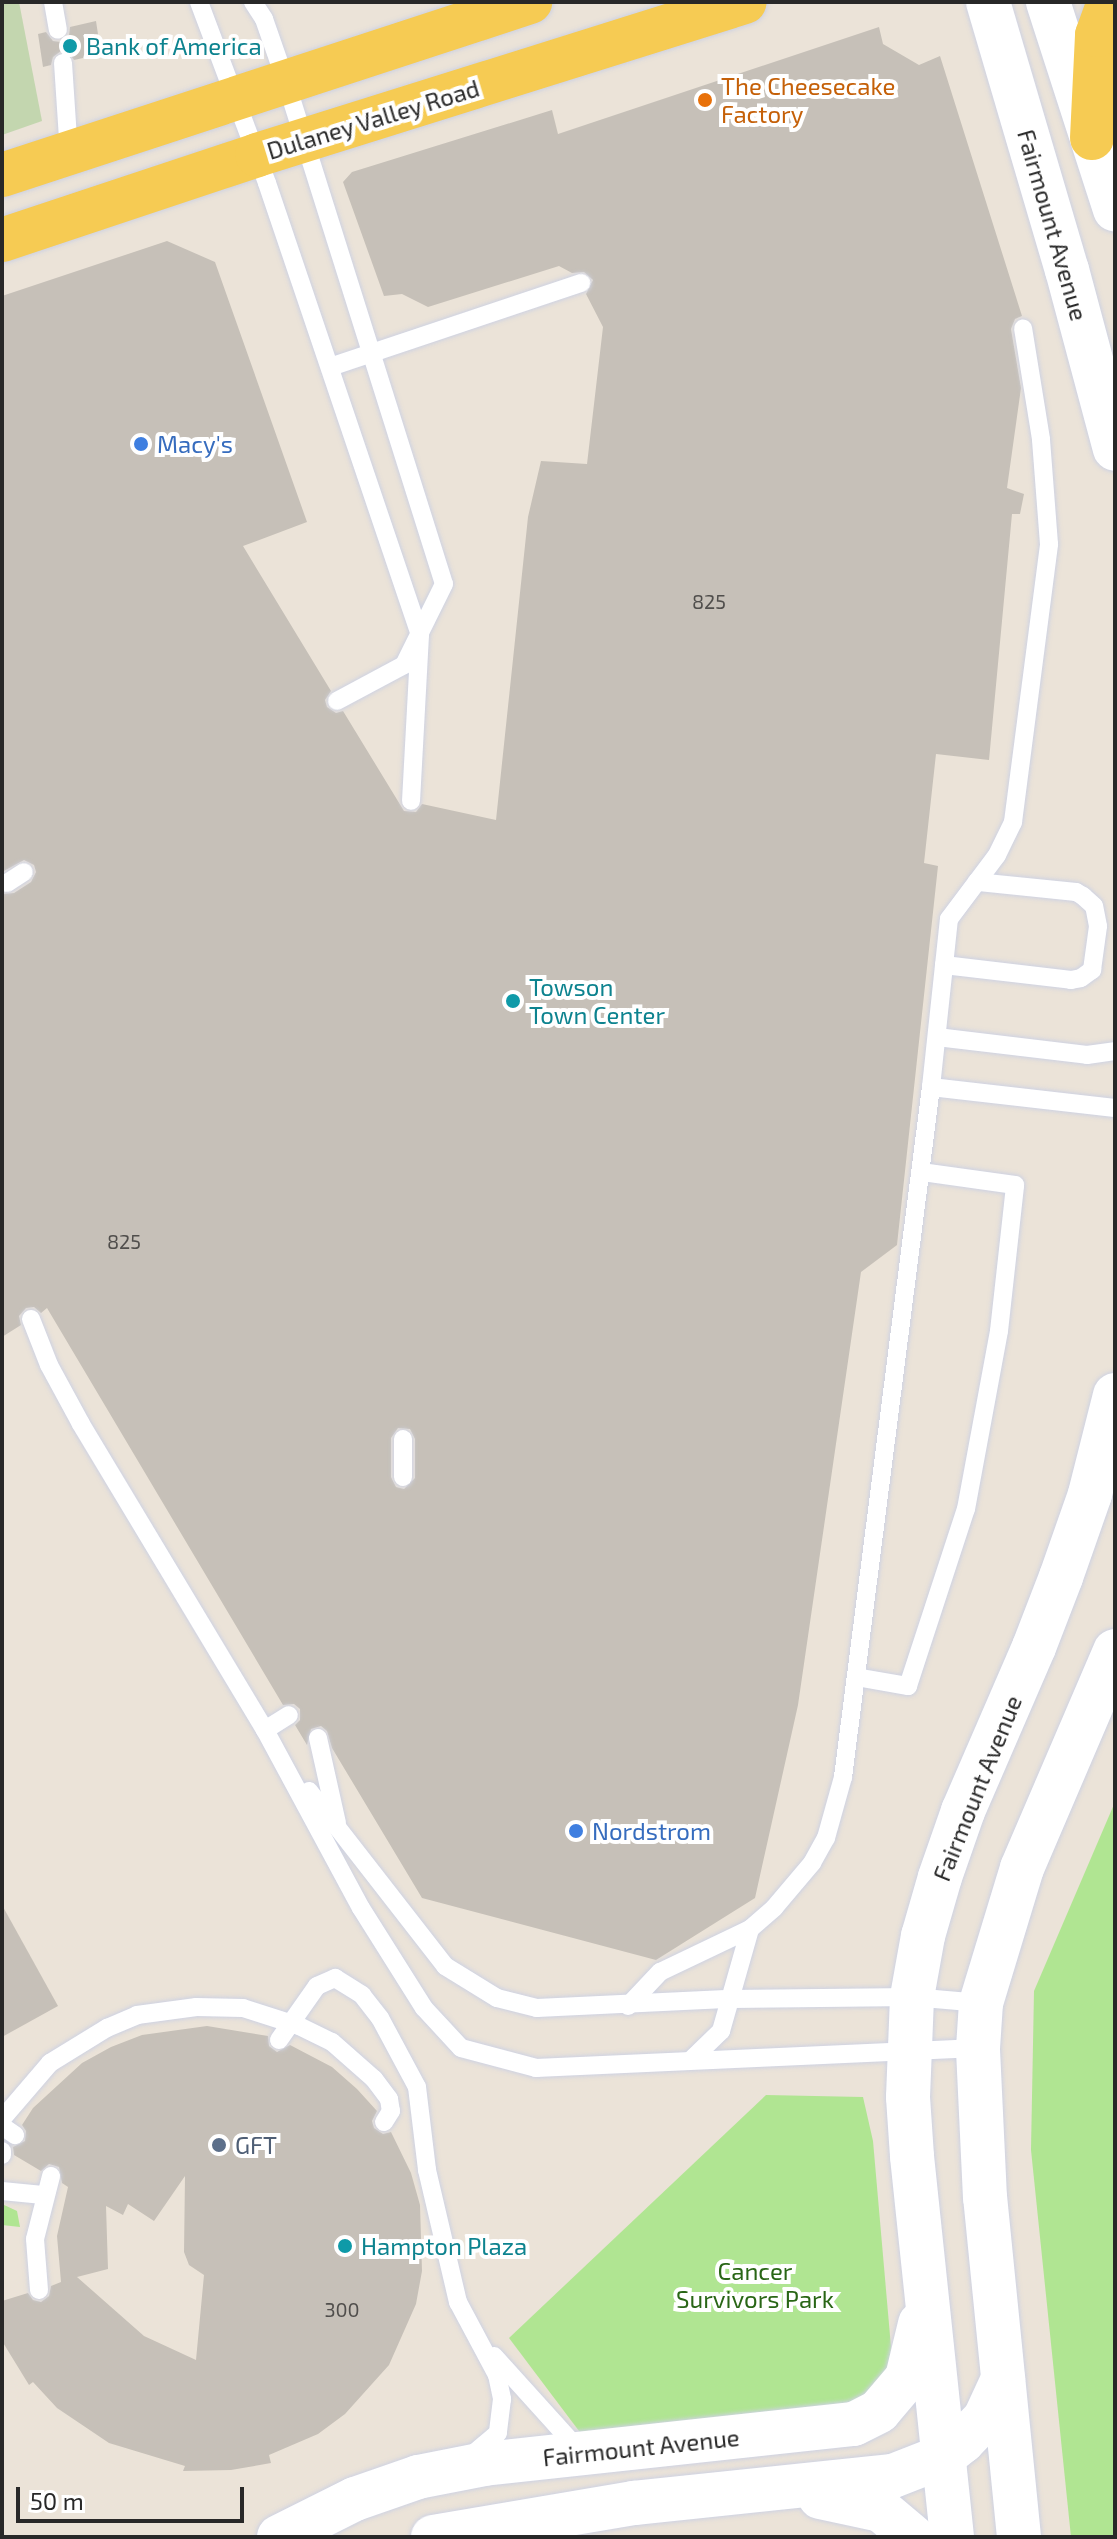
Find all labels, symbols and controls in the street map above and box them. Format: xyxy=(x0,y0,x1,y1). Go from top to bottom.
place label: Bank of America xyxy=(86,32,263,60)
marker: Bank of America xyxy=(61,37,79,55)
place label: The Cheesecake Factory xyxy=(721,72,895,128)
street label: Dulaney Valley Road xyxy=(263,73,483,165)
marker: The Cheesecake Factory xyxy=(696,91,714,109)
street label: Fairmount Avenue xyxy=(1012,126,1094,324)
place label: Macy's xyxy=(157,430,233,458)
marker: Macy's xyxy=(132,435,150,453)
house number: 825 xyxy=(692,589,726,613)
place label: Towson Town Center xyxy=(529,973,665,1029)
marker: Towson Town Center xyxy=(504,992,522,1010)
house number: 825 xyxy=(107,1229,141,1253)
street label: Fairmount Avenue xyxy=(926,1691,1028,1885)
place label: Nordstrom xyxy=(592,1817,711,1845)
marker: Nordstrom xyxy=(567,1822,585,1840)
place label: GFT xyxy=(235,2131,277,2159)
marker: GFT xyxy=(210,2136,228,2154)
place label: Hampton Plaza xyxy=(361,2232,527,2260)
marker: Hampton Plaza xyxy=(336,2237,354,2255)
park label: Cancer Survivors Park xyxy=(676,2257,834,2313)
house number: 300 xyxy=(324,2297,360,2321)
street label: Fairmount Avenue xyxy=(541,2422,741,2472)
scale bar xyxy=(20,2471,248,2521)
text: 50 m xyxy=(30,2486,84,2515)

